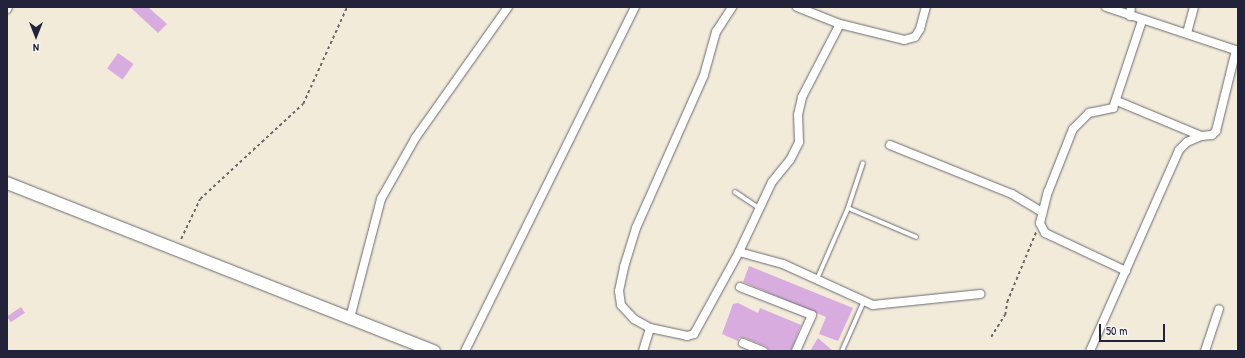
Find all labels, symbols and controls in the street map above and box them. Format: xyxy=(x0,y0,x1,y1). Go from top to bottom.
north arrow xyxy=(16,16,56,56)
text: N xyxy=(33,41,39,55)
scale bar xyxy=(1101,316,1167,342)
text: 50 m xyxy=(1106,322,1127,339)

